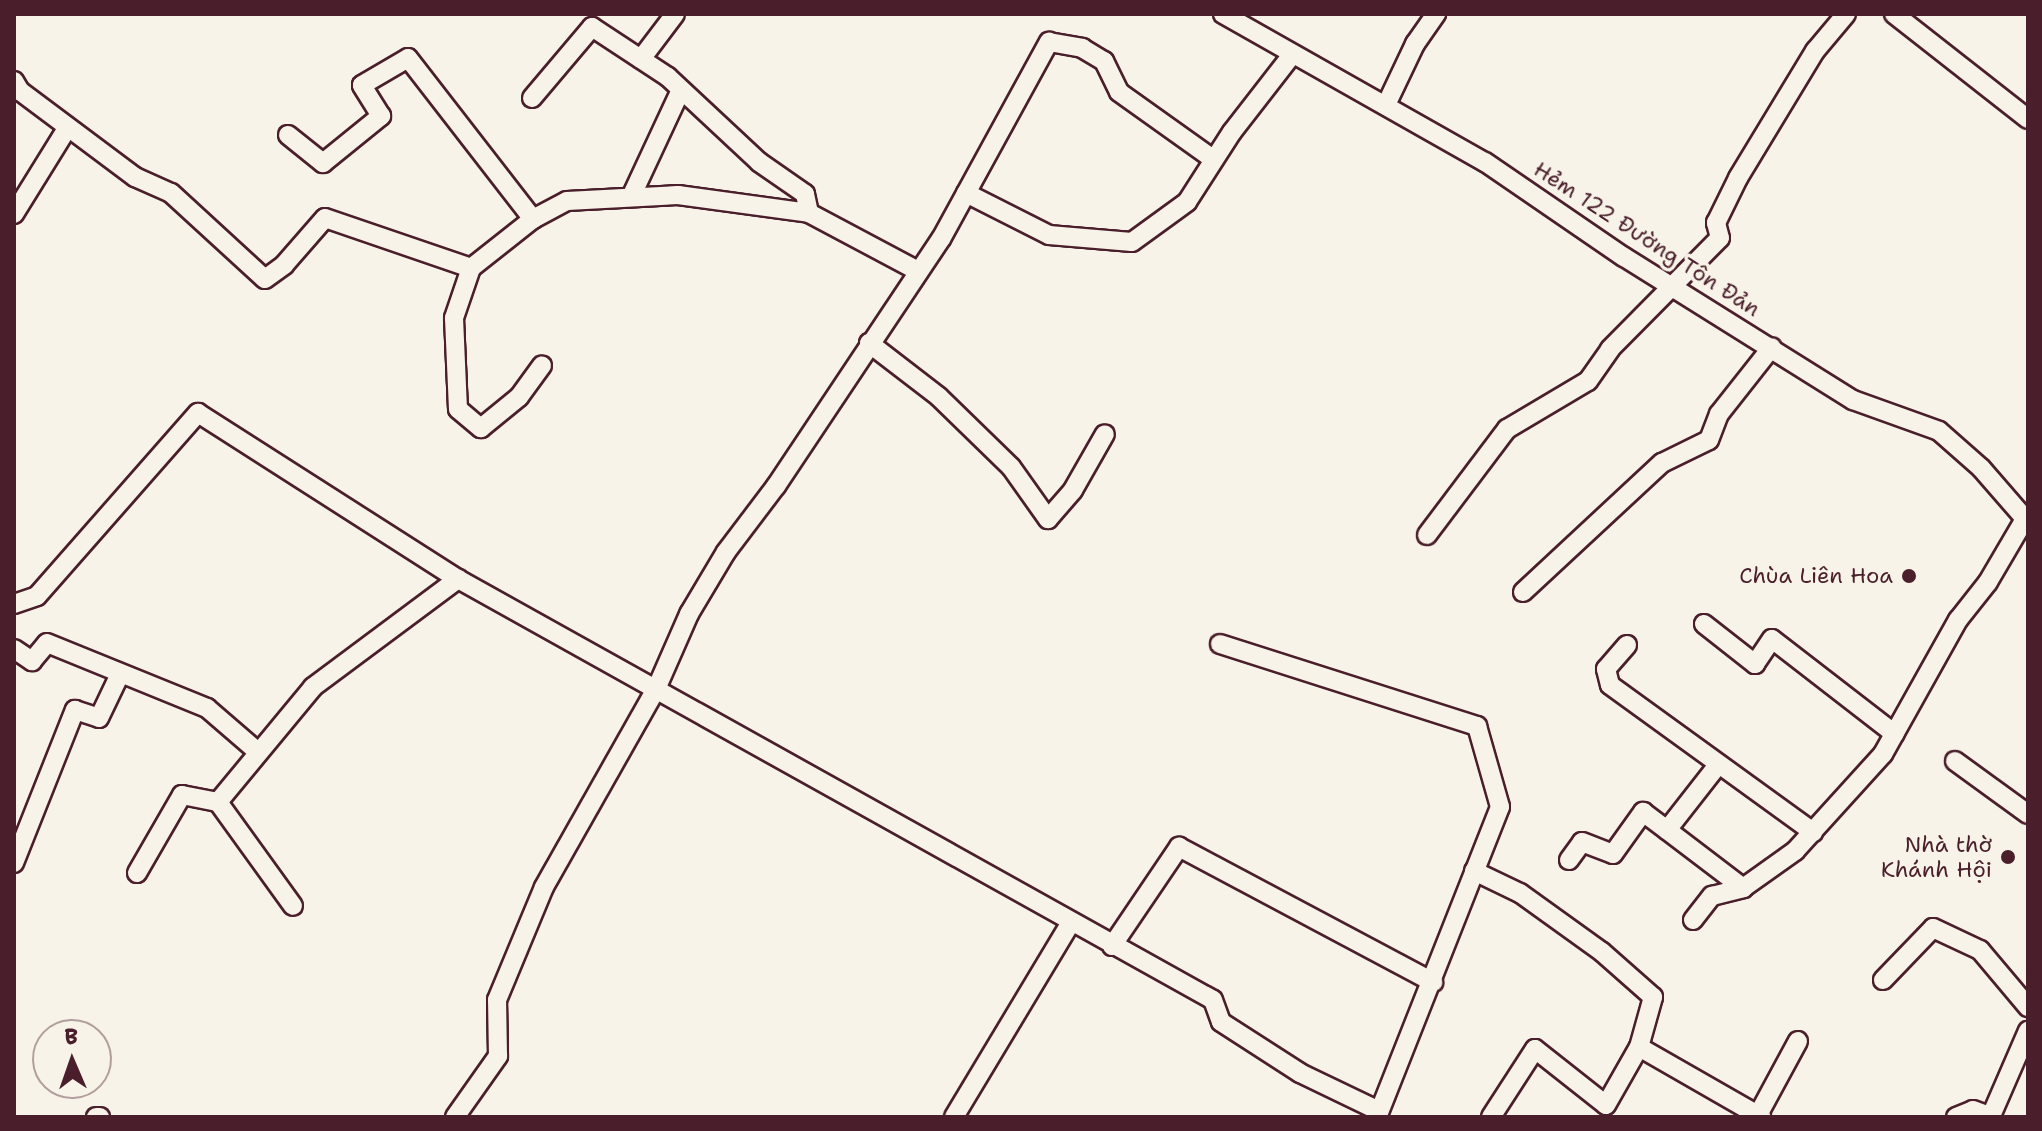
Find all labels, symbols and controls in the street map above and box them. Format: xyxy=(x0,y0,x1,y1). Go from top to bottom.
street label: Hẻm 122 Đường Tôn Đản xyxy=(1529,156,1765,322)
place label: Chùa Liên Hoa xyxy=(1739,563,1893,589)
marker: Chùa Liên Hoa xyxy=(1900,567,1918,585)
place label: Nhà thờ Khánh Hội xyxy=(1881,831,1992,882)
marker: Nhà thờ Khánh Hội xyxy=(1999,848,2017,866)
north arrow xyxy=(32,1019,112,1099)
text: B xyxy=(64,1022,79,1051)

